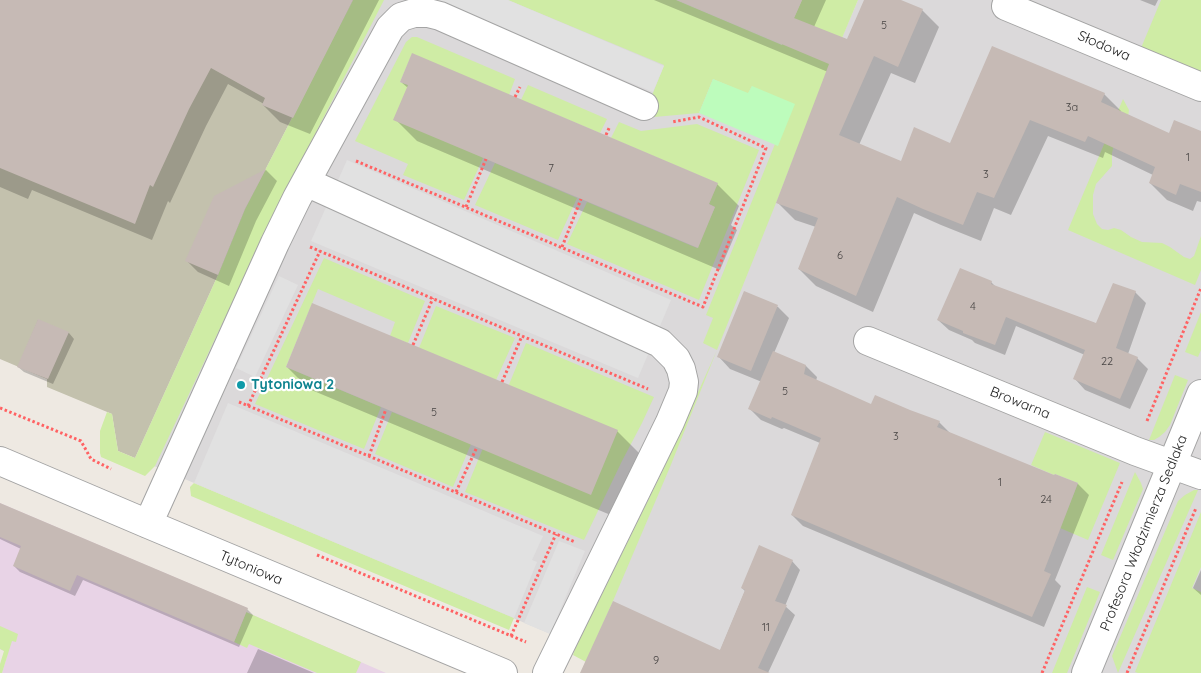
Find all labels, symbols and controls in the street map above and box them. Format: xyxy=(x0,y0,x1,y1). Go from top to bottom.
house number: 5 xyxy=(881,19,887,33)
street label: Słodowa xyxy=(1075,27,1133,65)
house number: 3a xyxy=(1066,101,1078,115)
house number: 1 xyxy=(1186,151,1190,165)
house number: 7 xyxy=(548,162,554,176)
house number: 3 xyxy=(983,168,989,182)
house number: 6 xyxy=(837,249,843,263)
house number: 4 xyxy=(970,300,976,314)
house number: 22 xyxy=(1101,355,1113,369)
place label: Tytoniowa 2 xyxy=(251,377,334,393)
marker: Tytoniowa 2 xyxy=(235,379,247,391)
street label: Browarna xyxy=(987,383,1053,423)
house number: 5 xyxy=(782,385,788,399)
house number: 5 xyxy=(431,406,437,420)
house number: 3 xyxy=(893,430,899,444)
street label: Profesora Włodzimierza Sedlaka xyxy=(1097,432,1191,634)
house number: 1 xyxy=(998,476,1002,490)
house number: 24 xyxy=(1040,493,1052,507)
street label: Tytoniowa xyxy=(217,547,285,589)
house number: 11 xyxy=(762,621,770,635)
house number: 9 xyxy=(653,654,659,668)

